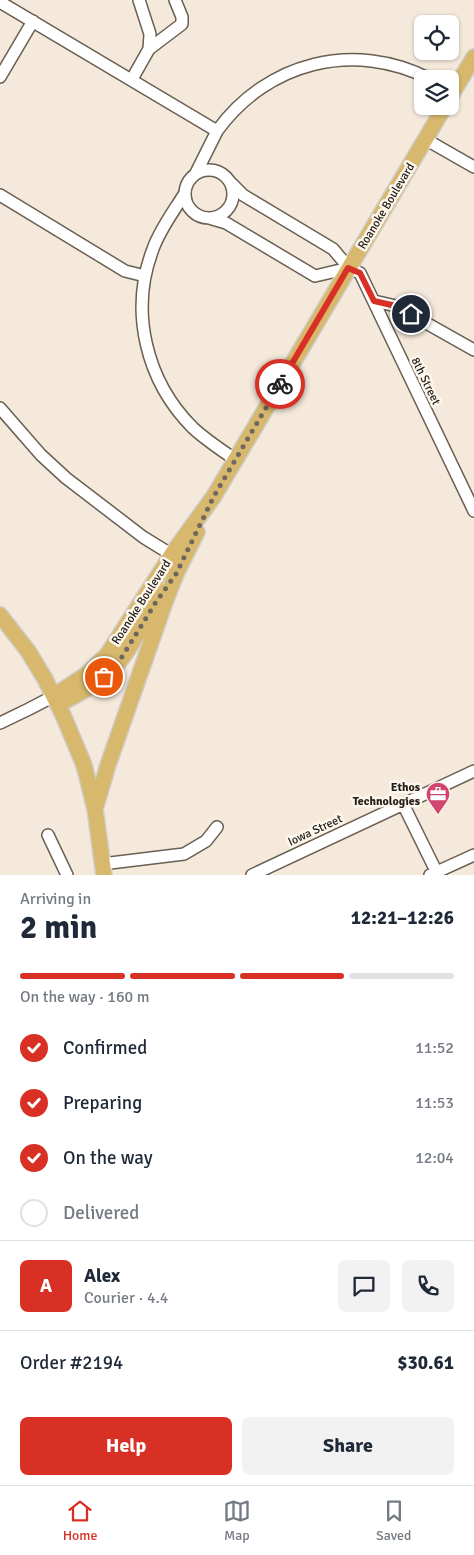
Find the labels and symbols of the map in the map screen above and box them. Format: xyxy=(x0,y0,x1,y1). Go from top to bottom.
street label: Roanoke Boulevard xyxy=(355,160,418,252)
pin xyxy=(390,293,432,335)
street label: 8th Street xyxy=(408,355,443,407)
courier xyxy=(255,359,305,409)
street label: Roanoke Boulevard xyxy=(108,557,174,647)
pin xyxy=(83,656,125,698)
place label: Ethos Technologies xyxy=(353,780,421,809)
office icon: Ethos Technologies xyxy=(425,781,451,815)
street label: Iowa Street xyxy=(286,811,345,850)

